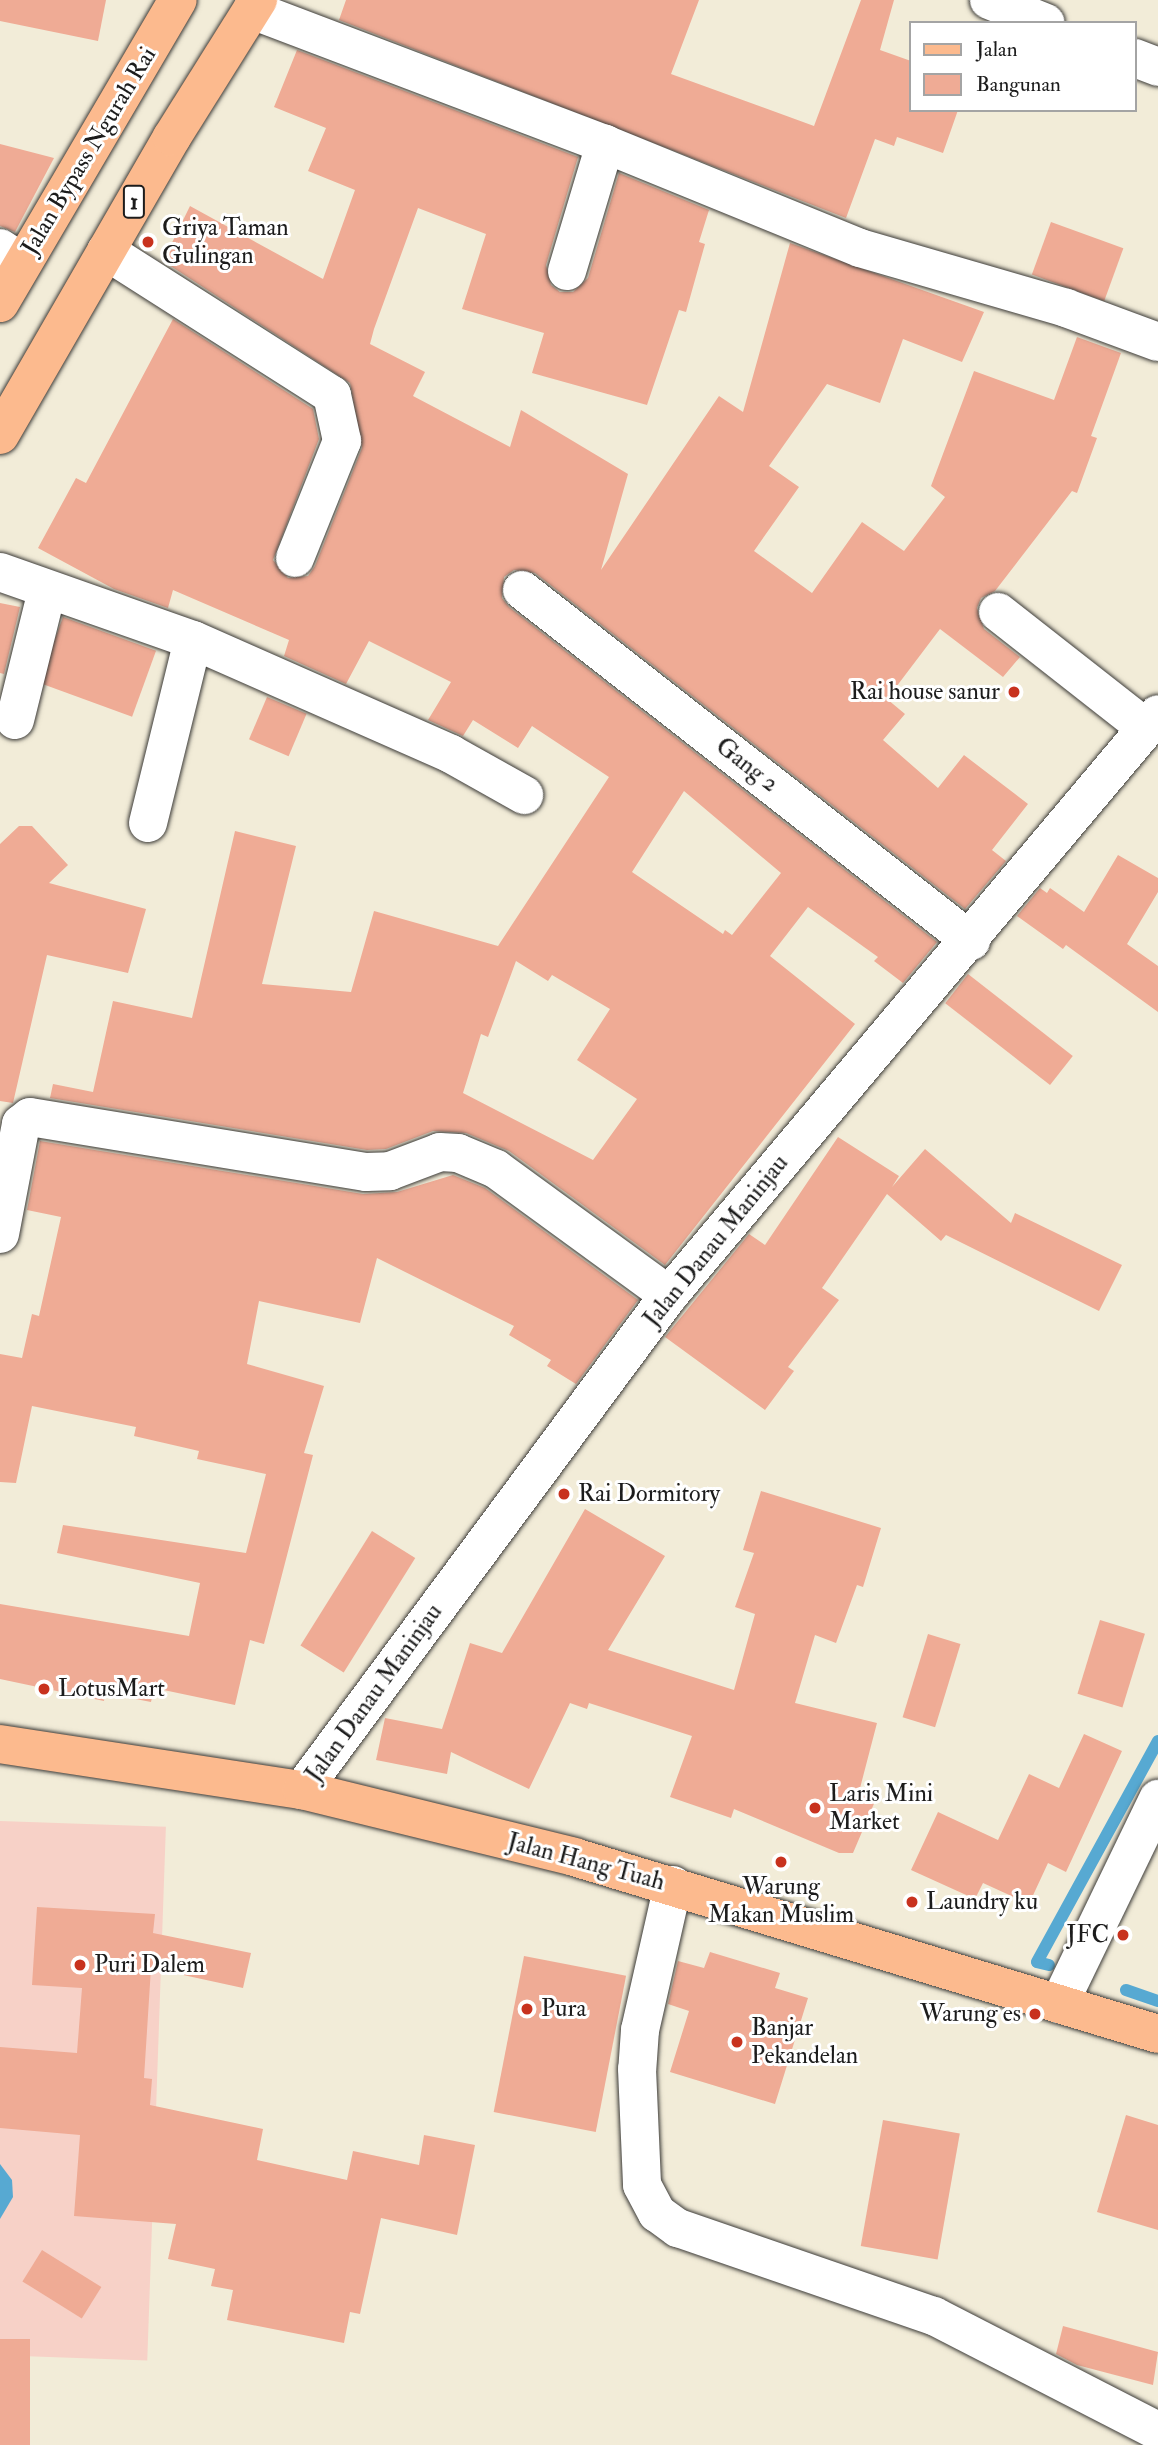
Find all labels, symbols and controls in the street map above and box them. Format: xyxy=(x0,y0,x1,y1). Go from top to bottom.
legend xyxy=(909,21,1137,112)
text: Jalan xyxy=(976,36,1018,63)
street label: Jalan Bypass Ngurah Rai xyxy=(16,42,162,260)
text: Bangunan xyxy=(976,71,1061,98)
road number: 1 xyxy=(122,182,146,222)
place label: Griya Taman Gulingan xyxy=(162,214,289,270)
marker: Griya Taman Gulingan xyxy=(140,234,156,250)
place label: Rai house sanur xyxy=(850,678,1000,706)
marker: Rai house sanur xyxy=(1006,684,1022,700)
street label: Gang 2 xyxy=(710,732,784,798)
street label: Jalan Danau Maninjau xyxy=(638,1149,794,1333)
place label: Rai Dormitory xyxy=(578,1480,720,1508)
marker: Rai Dormitory xyxy=(556,1486,572,1502)
street label: Jalan Danau Maninjau xyxy=(300,1598,448,1788)
place label: LotusMart xyxy=(58,1675,165,1703)
marker: LotusMart xyxy=(36,1681,52,1697)
place label: Laris Mini Market xyxy=(829,1780,933,1836)
marker: Laris Mini Market xyxy=(807,1800,823,1816)
street label: Jalan Hang Tuah xyxy=(504,1827,668,1897)
marker: Warung Makan Muslim xyxy=(773,1854,789,1870)
place label: Warung Makan Muslim xyxy=(708,1873,854,1929)
place label: Laundry ku xyxy=(926,1888,1038,1916)
marker: Laundry ku xyxy=(904,1894,920,1910)
place label: JFC xyxy=(1067,1921,1109,1949)
marker: JFC xyxy=(1115,1927,1131,1943)
place label: Puri Dalem xyxy=(94,1951,205,1979)
marker: Puri Dalem xyxy=(72,1957,88,1973)
place label: Pura xyxy=(541,1995,586,2023)
place label: Warung es xyxy=(920,2000,1021,2028)
marker: Pura xyxy=(519,2001,535,2017)
marker: Warung es xyxy=(1027,2006,1043,2022)
place label: Banjar Pekandelan xyxy=(751,2014,858,2070)
marker: Banjar Pekandelan xyxy=(729,2034,745,2050)

